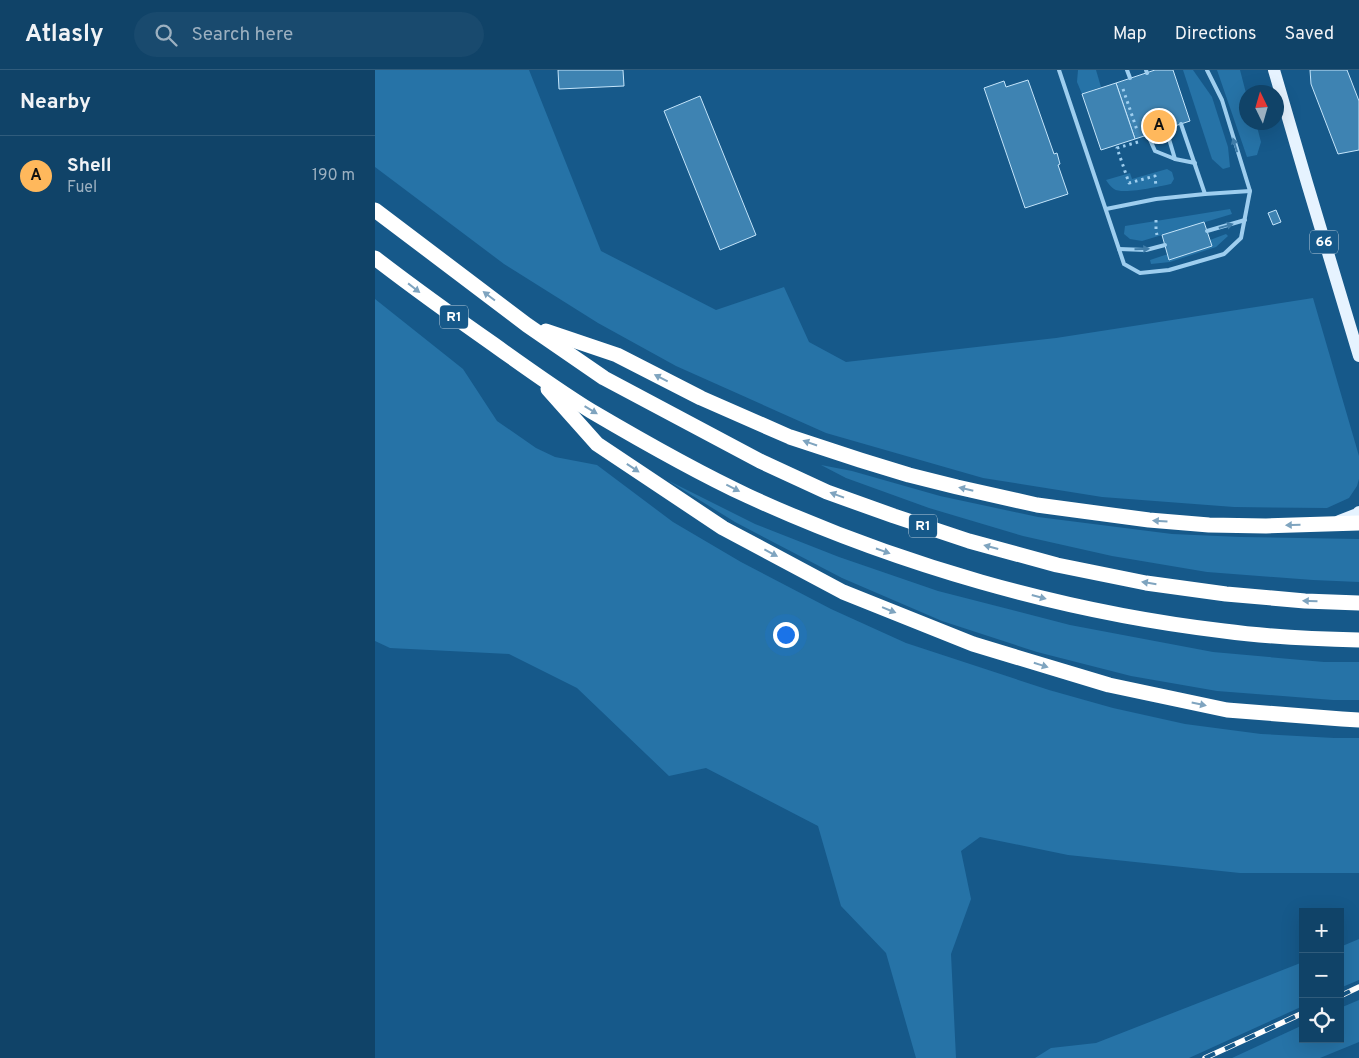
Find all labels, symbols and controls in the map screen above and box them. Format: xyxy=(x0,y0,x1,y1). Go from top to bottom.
search box xyxy=(134,12,484,57)
text: Atlasly xyxy=(25,20,104,50)
icon: search xyxy=(152,21,180,49)
text: Search here xyxy=(192,23,293,47)
text: Map xyxy=(1113,23,1147,46)
text: Directions xyxy=(1175,23,1257,46)
text: Saved xyxy=(1285,23,1334,46)
north arrow xyxy=(1239,85,1284,130)
text: Nearby xyxy=(20,89,91,116)
pin: A xyxy=(1143,107,1175,145)
one-way arrow xyxy=(1230,137,1238,152)
text: Shell xyxy=(67,154,112,178)
text: A xyxy=(30,166,42,186)
text: 190 m xyxy=(312,166,355,186)
text: Fuel xyxy=(67,178,97,198)
one-way arrow xyxy=(1219,221,1234,229)
road number: 66 xyxy=(1310,230,1338,253)
one-way arrow xyxy=(1135,245,1151,253)
one-way arrow xyxy=(407,283,421,293)
one-way arrow xyxy=(482,291,496,301)
road number: R1 xyxy=(440,306,468,328)
one-way arrow xyxy=(654,374,668,382)
one-way arrow xyxy=(584,406,597,415)
one-way arrow xyxy=(802,439,817,447)
one-way arrow xyxy=(626,463,639,473)
one-way arrow xyxy=(726,484,741,492)
one-way arrow xyxy=(958,485,973,493)
one-way arrow xyxy=(829,491,844,498)
road number: R1 xyxy=(909,514,937,538)
one-way arrow xyxy=(1152,517,1168,525)
one-way arrow xyxy=(1285,522,1301,530)
one-way arrow xyxy=(983,543,998,551)
one-way arrow xyxy=(876,547,891,555)
one-way arrow xyxy=(763,549,778,557)
one-way arrow xyxy=(1140,579,1156,587)
one-way arrow xyxy=(1031,593,1046,601)
one-way arrow xyxy=(1302,597,1318,605)
one-way arrow xyxy=(881,607,896,614)
your location xyxy=(773,622,799,648)
one-way arrow xyxy=(1034,661,1049,669)
one-way arrow xyxy=(1191,700,1207,708)
map controls xyxy=(1299,908,1344,1043)
button: + xyxy=(1299,908,1344,953)
button: − xyxy=(1299,953,1344,998)
button: locate xyxy=(1299,998,1344,1043)

